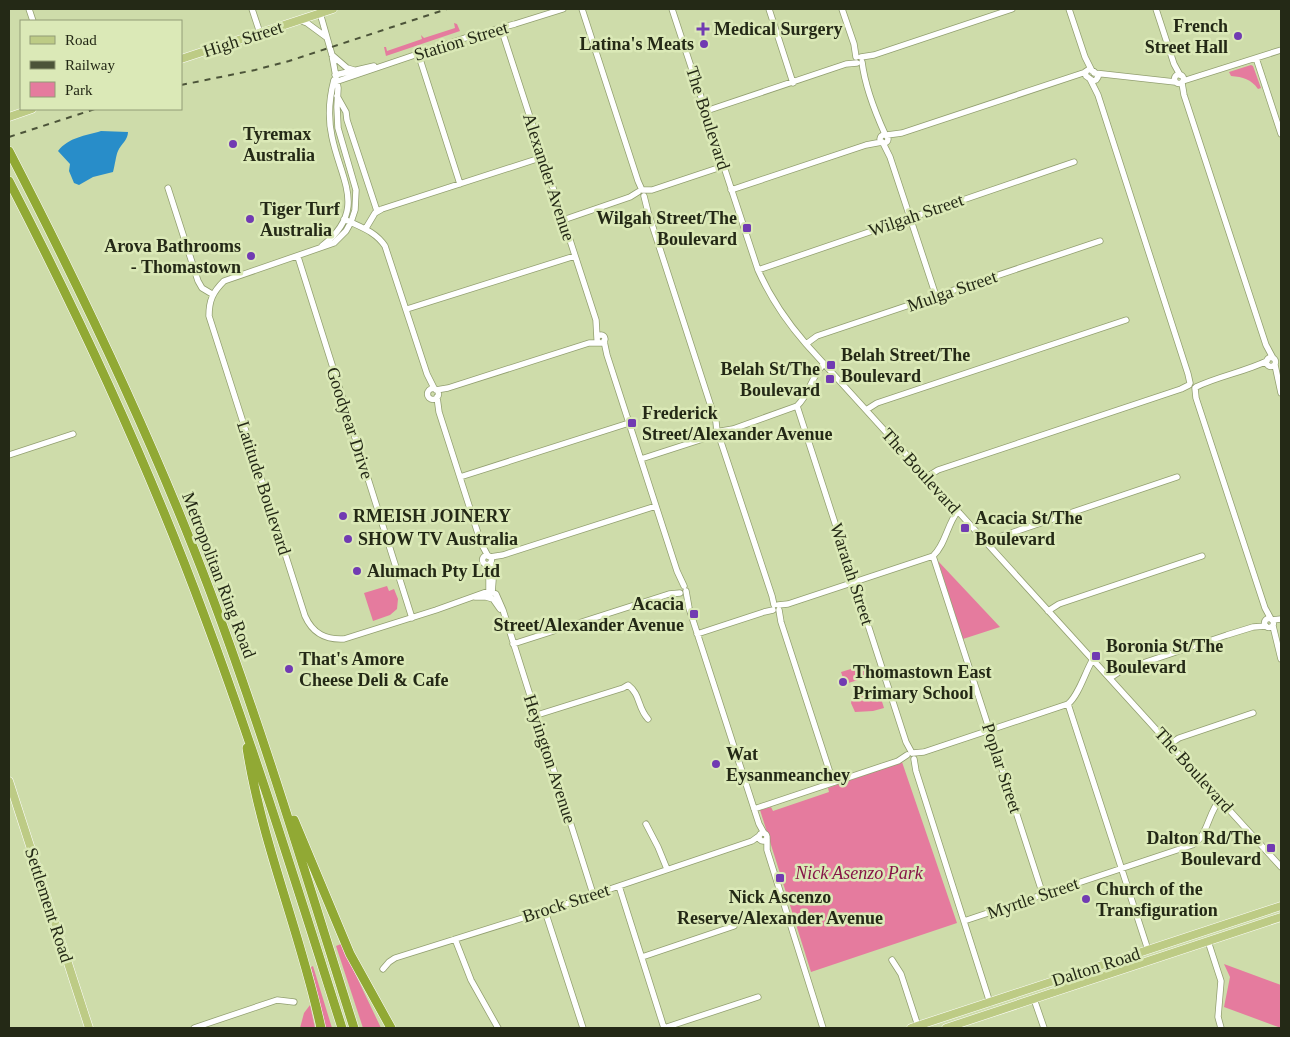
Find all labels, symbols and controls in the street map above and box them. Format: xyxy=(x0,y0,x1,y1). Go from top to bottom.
place label: French Street Hall xyxy=(1145,16,1228,57)
street label: High Street xyxy=(201,17,285,61)
street label: Station Street xyxy=(411,17,511,65)
place label: Medical Surgery xyxy=(714,19,842,39)
legend xyxy=(20,20,182,110)
marker: Medical Surgery xyxy=(696,22,710,36)
marker: French Street Hall xyxy=(1232,30,1244,42)
text: Road xyxy=(65,32,97,48)
place label: Latina's Meats xyxy=(580,34,694,54)
marker: Latina's Meats xyxy=(698,38,710,50)
text: Railway xyxy=(65,57,115,73)
street label: The Boulevard xyxy=(682,64,734,172)
text: Park xyxy=(65,82,93,98)
street label: Alexander Avenue xyxy=(519,111,579,243)
place label: Tyremax Australia xyxy=(243,124,315,165)
marker: Tyremax Australia xyxy=(227,138,239,150)
street label: Wilgah Street xyxy=(866,189,966,241)
place label: Tiger Turf Australia xyxy=(260,199,341,240)
place label: Wilgah Street/The Boulevard xyxy=(596,208,737,249)
marker: Tiger Turf Australia xyxy=(244,213,256,225)
marker: Wilgah Street/The Boulevard xyxy=(741,222,753,234)
place label: Arova Bathrooms - Thomastown xyxy=(104,236,241,277)
marker: Arova Bathrooms - Thomastown xyxy=(245,250,257,262)
street label: Mulga Street xyxy=(905,266,999,316)
place label: Belah Street/The Boulevard xyxy=(841,345,970,386)
place label: Belah St/The Boulevard xyxy=(720,359,820,400)
marker: Belah Street/The Boulevard xyxy=(825,359,837,371)
street label: Goodyear Drive xyxy=(322,365,378,481)
marker: Belah St/The Boulevard xyxy=(824,373,836,385)
place label: Frederick Street/Alexander Avenue xyxy=(642,403,832,444)
marker: Frederick Street/Alexander Avenue xyxy=(626,417,638,429)
street label: Latitude Boulevard xyxy=(233,419,295,557)
street label: The Boulevard xyxy=(878,424,964,518)
street label: Metropolitan Ring Road xyxy=(178,489,260,661)
place label: RMEISH JOINERY xyxy=(353,506,511,526)
place label: Acacia St/The Boulevard xyxy=(975,508,1083,549)
marker: RMEISH JOINERY xyxy=(337,510,349,522)
street label: Waratah Street xyxy=(826,521,878,627)
marker: Acacia St/The Boulevard xyxy=(959,522,971,534)
place label: SHOW TV Australia xyxy=(358,529,518,549)
marker: SHOW TV Australia xyxy=(342,533,354,545)
place label: Alumach Pty Ltd xyxy=(367,561,500,581)
marker: Alumach Pty Ltd xyxy=(351,565,363,577)
place label: Acacia Street/Alexander Avenue xyxy=(494,594,684,635)
marker: Acacia Street/Alexander Avenue xyxy=(688,608,700,620)
place label: Boronia St/The Boulevard xyxy=(1106,636,1223,677)
place label: That's Amore Cheese Deli & Cafe xyxy=(299,649,448,690)
marker: Boronia St/The Boulevard xyxy=(1090,650,1102,662)
place label: Thomastown East Primary School xyxy=(853,662,992,703)
marker: That's Amore Cheese Deli & Cafe xyxy=(283,663,295,675)
marker: Thomastown East Primary School xyxy=(837,676,849,688)
street label: Heyington Avenue xyxy=(520,692,580,826)
street label: Poplar Street xyxy=(978,720,1026,816)
street label: The Boulevard xyxy=(1151,723,1237,817)
place label: Wat Eysanmeanchey xyxy=(726,744,850,785)
marker: Wat Eysanmeanchey xyxy=(710,758,722,770)
place label: Dalton Rd/The Boulevard xyxy=(1146,828,1261,869)
marker: Dalton Rd/The Boulevard xyxy=(1265,842,1277,854)
street label: Settlement Road xyxy=(21,845,77,965)
park label: Nick Asenzo Park xyxy=(794,863,924,883)
marker: Nick Ascenzo Reserve/Alexander Avenue xyxy=(774,872,786,884)
street label: Myrtle Street xyxy=(985,873,1081,923)
place label: Church of the Transfiguration xyxy=(1096,879,1218,920)
street label: Brock Street xyxy=(520,880,612,926)
place label: Nick Ascenzo Reserve/Alexander Avenue xyxy=(677,887,883,928)
marker: Church of the Transfiguration xyxy=(1080,893,1092,905)
street label: Dalton Road xyxy=(1049,943,1143,991)

